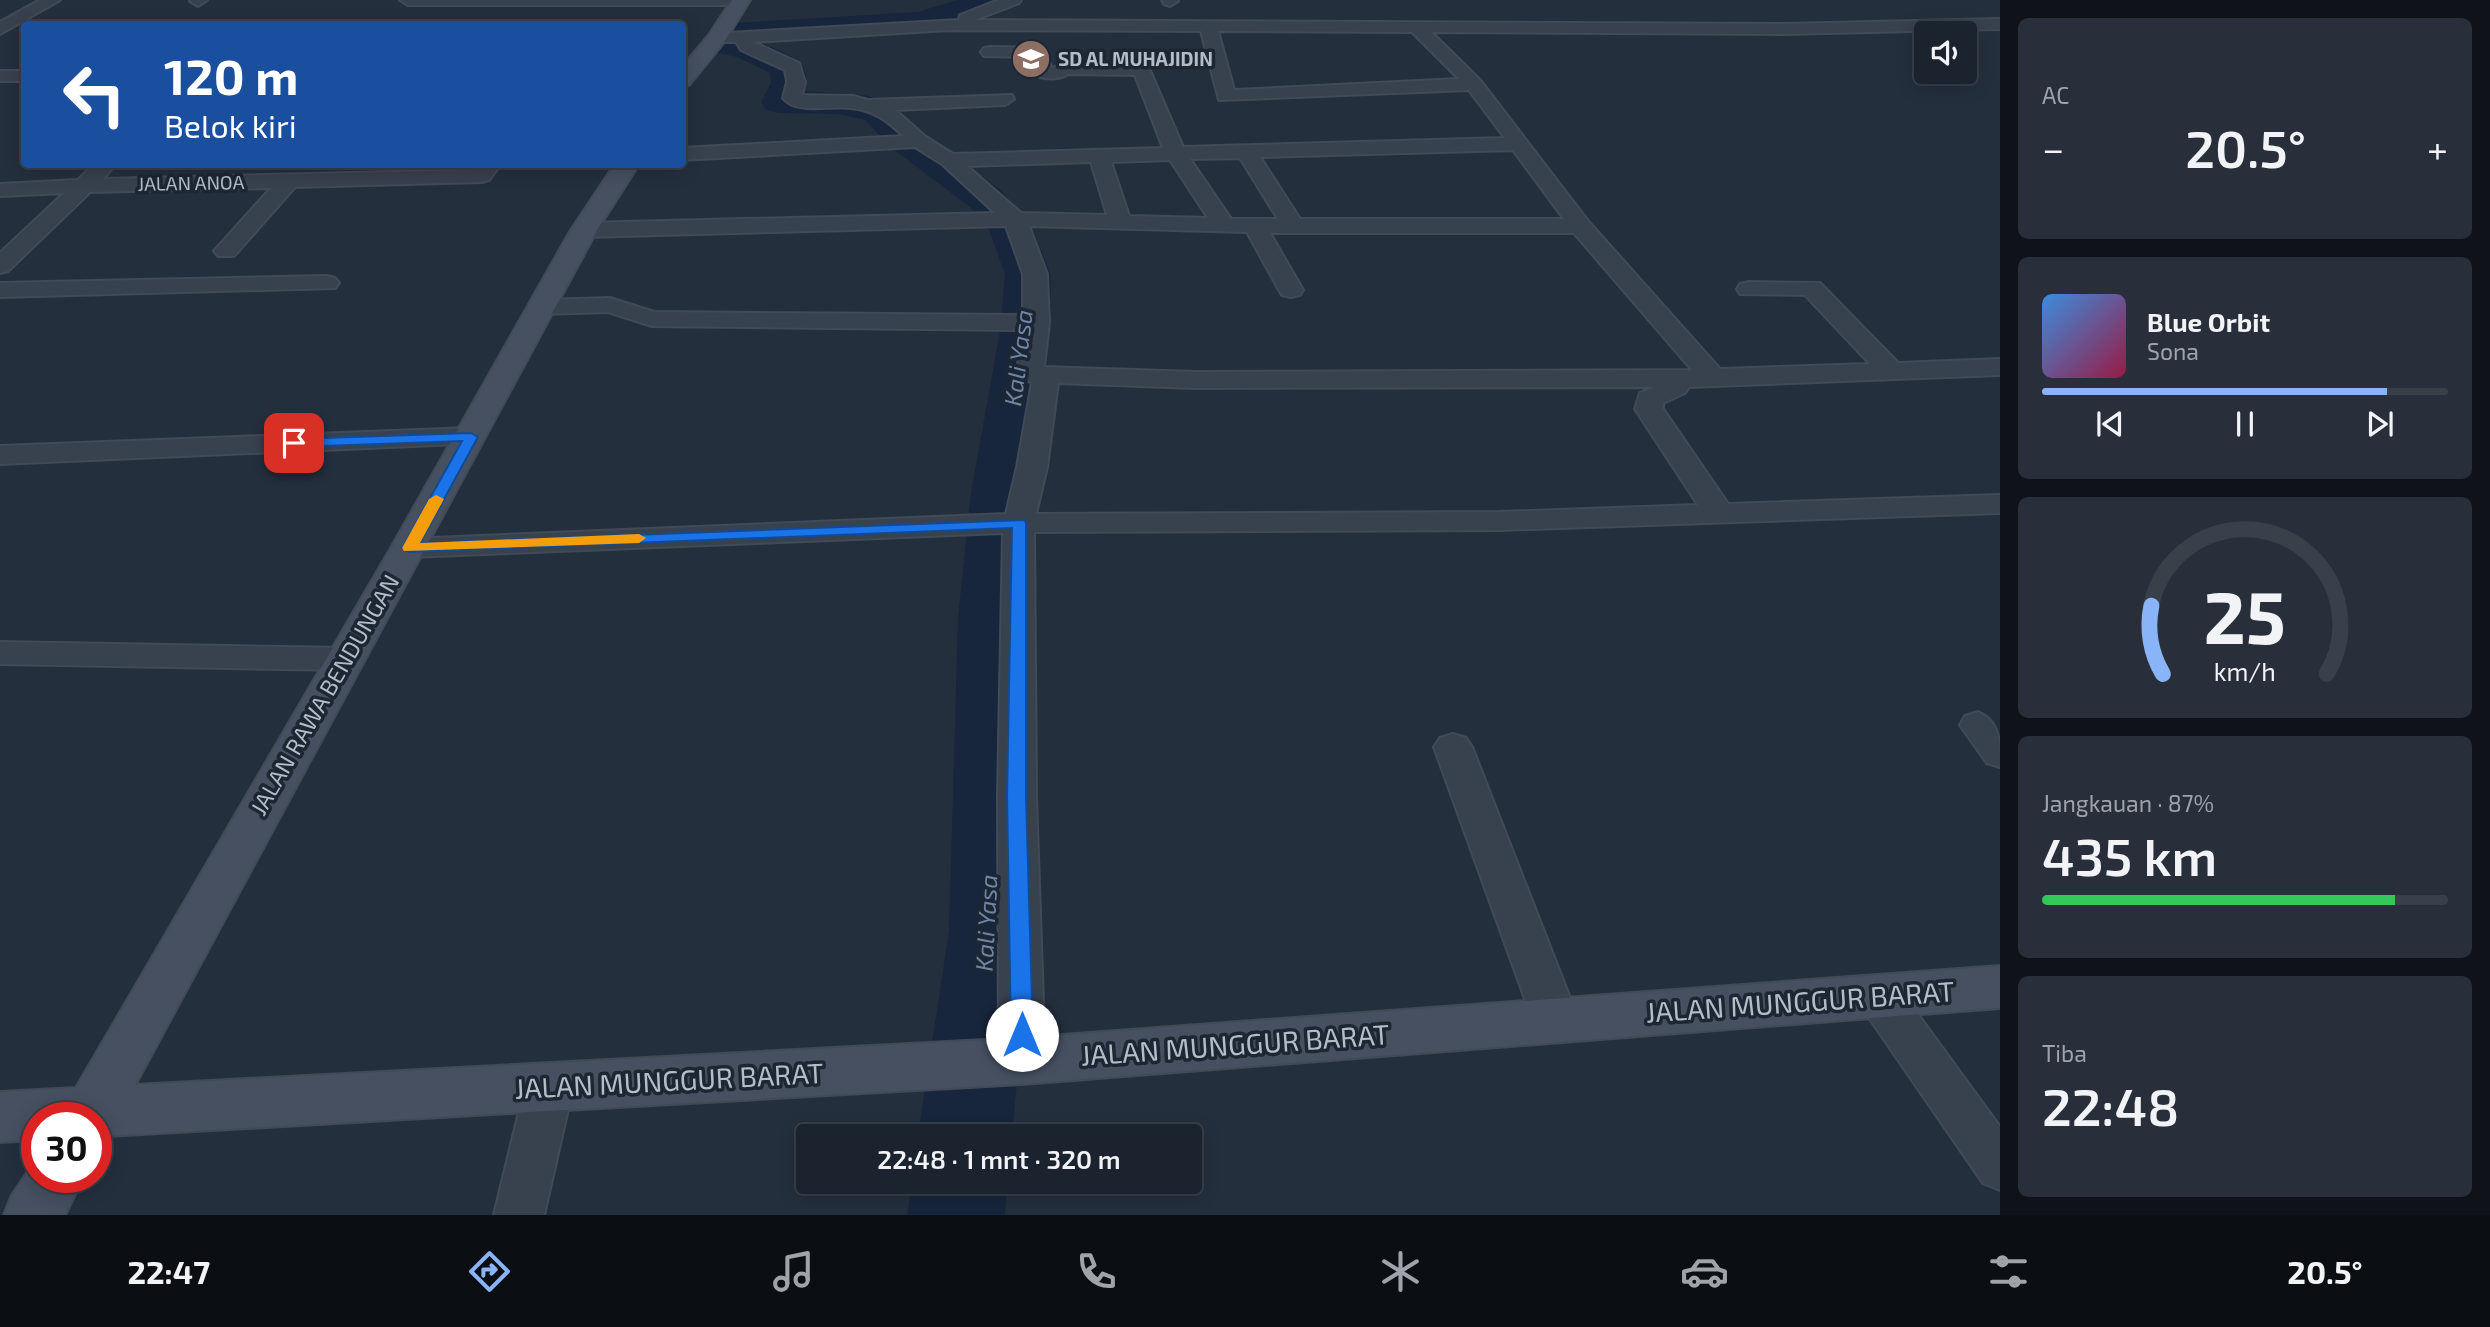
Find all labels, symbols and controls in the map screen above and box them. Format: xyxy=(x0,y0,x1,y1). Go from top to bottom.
map controls xyxy=(1914,21,1977,84)
button: sound xyxy=(1914,21,1977,84)
school or university icon: SD AL MUHAJIDIN xyxy=(1010,38,1052,80)
text: 120 m xyxy=(164,46,298,105)
place label: SD AL MUHAJIDIN xyxy=(1058,47,1213,70)
icon: left xyxy=(49,49,140,140)
text: AC xyxy=(2042,81,2069,109)
text: Belok kiri xyxy=(164,106,297,144)
text: 20.5° xyxy=(2185,116,2306,178)
text: − xyxy=(2042,125,2064,171)
text: + xyxy=(2427,125,2448,171)
street label: JALAN ANOA xyxy=(137,170,245,195)
text: Blue Orbit xyxy=(2147,306,2270,337)
water label: Kali Yasa xyxy=(997,308,1038,408)
text: Sona xyxy=(2147,337,2199,365)
icon: previous xyxy=(2091,405,2129,443)
icon: pause xyxy=(2226,405,2264,443)
icon: next xyxy=(2361,405,2399,443)
pin xyxy=(264,413,324,473)
icon: arrive xyxy=(275,424,313,462)
street label: JALAN RAWA BENDUNGAN xyxy=(244,569,404,820)
text: 25 xyxy=(2204,571,2286,659)
text: km/h xyxy=(2214,655,2276,685)
text: Jangkauan · 87% xyxy=(2042,789,2214,817)
text: 435 km xyxy=(2042,824,2217,886)
water label: Kali Yasa xyxy=(968,874,1003,972)
street label: JALAN MUNGGUR BARAT xyxy=(1645,973,1955,1029)
position arrow xyxy=(985,998,1059,1072)
street label: JALAN MUNGGUR BARAT xyxy=(1080,1016,1390,1072)
text: Tiba xyxy=(2042,1039,2087,1067)
street label: JALAN MUNGGUR BARAT xyxy=(514,1055,824,1105)
text: 22:48 xyxy=(2042,1074,2179,1136)
speed limit sign: 30 xyxy=(21,1102,112,1193)
text: 22:48 · 1 mnt · 320 m xyxy=(877,1143,1121,1174)
icon: directions xyxy=(465,1247,514,1296)
icon: music xyxy=(769,1247,818,1296)
icon: phone xyxy=(1072,1247,1121,1296)
icon: climate xyxy=(1376,1247,1425,1296)
icon: car xyxy=(1680,1247,1729,1296)
icon: filters xyxy=(1984,1247,2033,1296)
text: 22:47 xyxy=(127,1252,210,1290)
text: 20.5° xyxy=(2287,1252,2363,1290)

